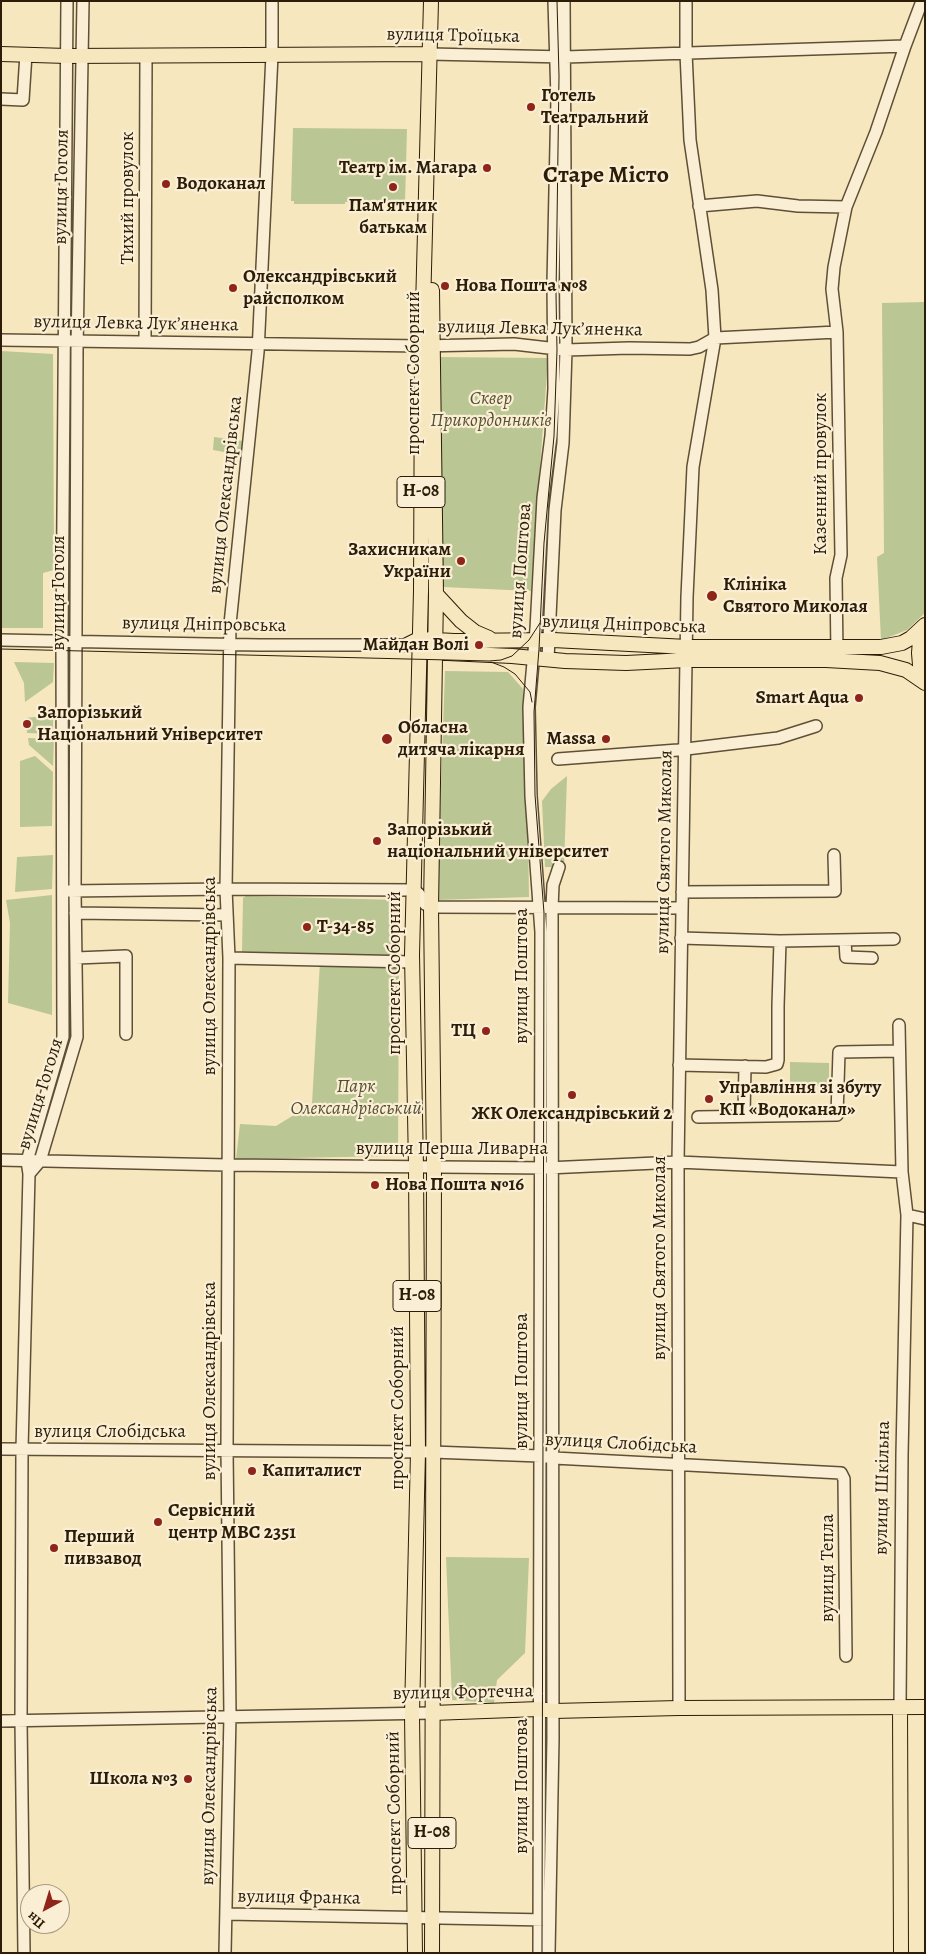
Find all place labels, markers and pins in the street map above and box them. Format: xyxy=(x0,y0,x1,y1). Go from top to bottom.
place label: Готель Театральний xyxy=(541,85,649,129)
marker: Готель Театральний xyxy=(525,101,537,113)
place label: Театр ім. Магара xyxy=(339,157,477,179)
marker: Театр ім. Магара xyxy=(481,162,493,174)
place label: Водоканал xyxy=(176,173,266,195)
marker: Водоканал xyxy=(160,178,172,190)
marker: Пам'ятник батькам xyxy=(387,181,399,193)
place label: Пам'ятник батькам xyxy=(349,195,437,239)
place label: Олександрівський райсполком xyxy=(243,266,397,310)
place label: Нова Пошта №8 xyxy=(455,275,588,297)
marker: Нова Пошта №8 xyxy=(439,280,451,292)
marker: Олександрівський райсполком xyxy=(227,282,239,294)
place label: Захисникам України xyxy=(348,539,451,583)
marker: Захисникам України xyxy=(455,555,467,567)
place label: Клініка Святого Миколая xyxy=(723,574,868,618)
marker: Клініка Святого Миколая xyxy=(705,589,719,603)
place label: Майдан Волі xyxy=(363,634,469,656)
marker: Майдан Волі xyxy=(473,639,485,651)
place label: Smart Aqua xyxy=(756,687,849,709)
marker: Smart Aqua xyxy=(853,692,865,704)
place label: Запорізький Національний Університет xyxy=(37,702,263,746)
place label: Обласна дитяча лікарня xyxy=(398,717,524,761)
marker: Запорізький Національний Університет xyxy=(21,718,33,730)
place label: Massa xyxy=(546,728,596,750)
marker: Обласна дитяча лікарня xyxy=(380,732,394,746)
marker: Massa xyxy=(600,733,612,745)
place label: Запорізький національний університет xyxy=(387,819,609,863)
marker: Запорізький національний університет xyxy=(371,835,383,847)
place label: Т-34-85 xyxy=(317,916,374,938)
marker: Т-34-85 xyxy=(301,921,313,933)
place label: ТЦ xyxy=(451,1020,476,1042)
marker: ТЦ xyxy=(480,1025,492,1037)
place label: Управлiння зi збуту КП «Водоканал» xyxy=(719,1077,881,1121)
marker: ЖК Олександрівський 2 xyxy=(566,1089,578,1101)
marker: Управлiння зi збуту КП «Водоканал» xyxy=(703,1093,715,1105)
place label: ЖК Олександрівський 2 xyxy=(472,1103,672,1125)
place label: Нова Пошта №16 xyxy=(385,1174,524,1196)
marker: Нова Пошта №16 xyxy=(369,1179,381,1191)
place label: Капиталист xyxy=(262,1460,361,1482)
marker: Капиталист xyxy=(246,1465,258,1477)
place label: Сервісний центр МВС 2351 xyxy=(168,1500,296,1544)
marker: Сервісний центр МВС 2351 xyxy=(152,1516,164,1528)
place label: Перший пивзавод xyxy=(64,1526,142,1570)
marker: Перший пивзавод xyxy=(48,1542,60,1554)
place label: Школа №3 xyxy=(89,1768,178,1790)
marker: Школа №3 xyxy=(182,1773,194,1785)

